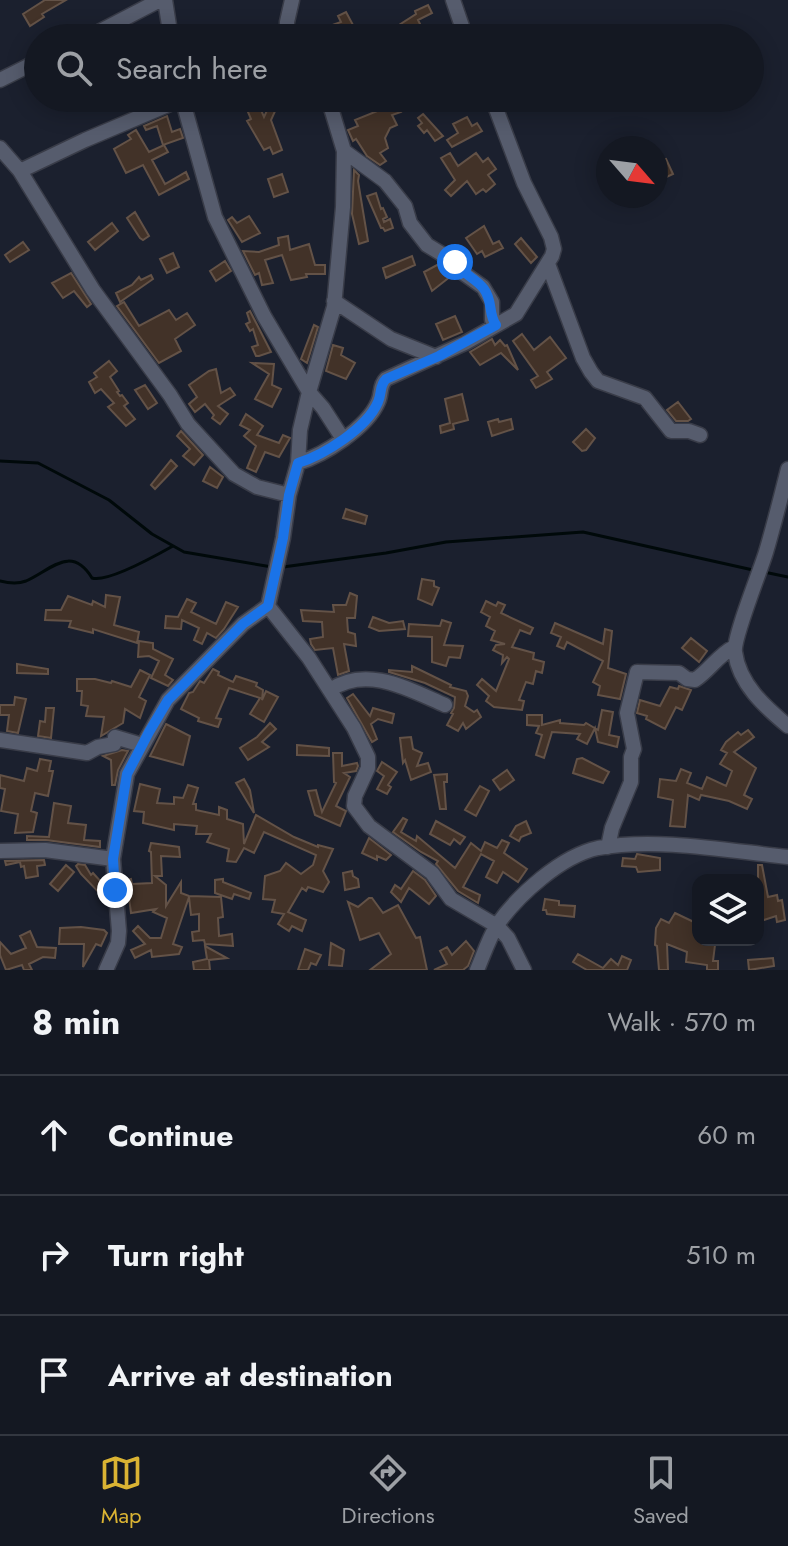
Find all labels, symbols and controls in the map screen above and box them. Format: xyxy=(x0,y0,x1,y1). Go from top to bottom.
search box xyxy=(24,24,764,112)
icon: search xyxy=(52,46,96,90)
text: Search here xyxy=(116,47,268,90)
north arrow xyxy=(596,136,668,208)
route start xyxy=(437,244,473,280)
route end xyxy=(97,872,133,908)
map controls xyxy=(692,874,764,946)
button: layers xyxy=(692,874,764,946)
text: 8 min xyxy=(32,998,120,1047)
text: Walk · 570 m xyxy=(608,1003,756,1041)
icon: ahead xyxy=(32,1113,76,1157)
text: Continue xyxy=(108,1114,234,1157)
text: 60 m xyxy=(697,1116,756,1154)
icon: right xyxy=(32,1233,76,1277)
text: Turn right xyxy=(108,1234,244,1277)
text: 510 m xyxy=(686,1236,756,1274)
icon: arrive xyxy=(32,1353,76,1397)
text: Arrive at destination xyxy=(108,1354,393,1397)
tab: Map xyxy=(99,1451,143,1531)
tab: Directions xyxy=(342,1451,435,1531)
tab: Saved xyxy=(633,1451,689,1531)

